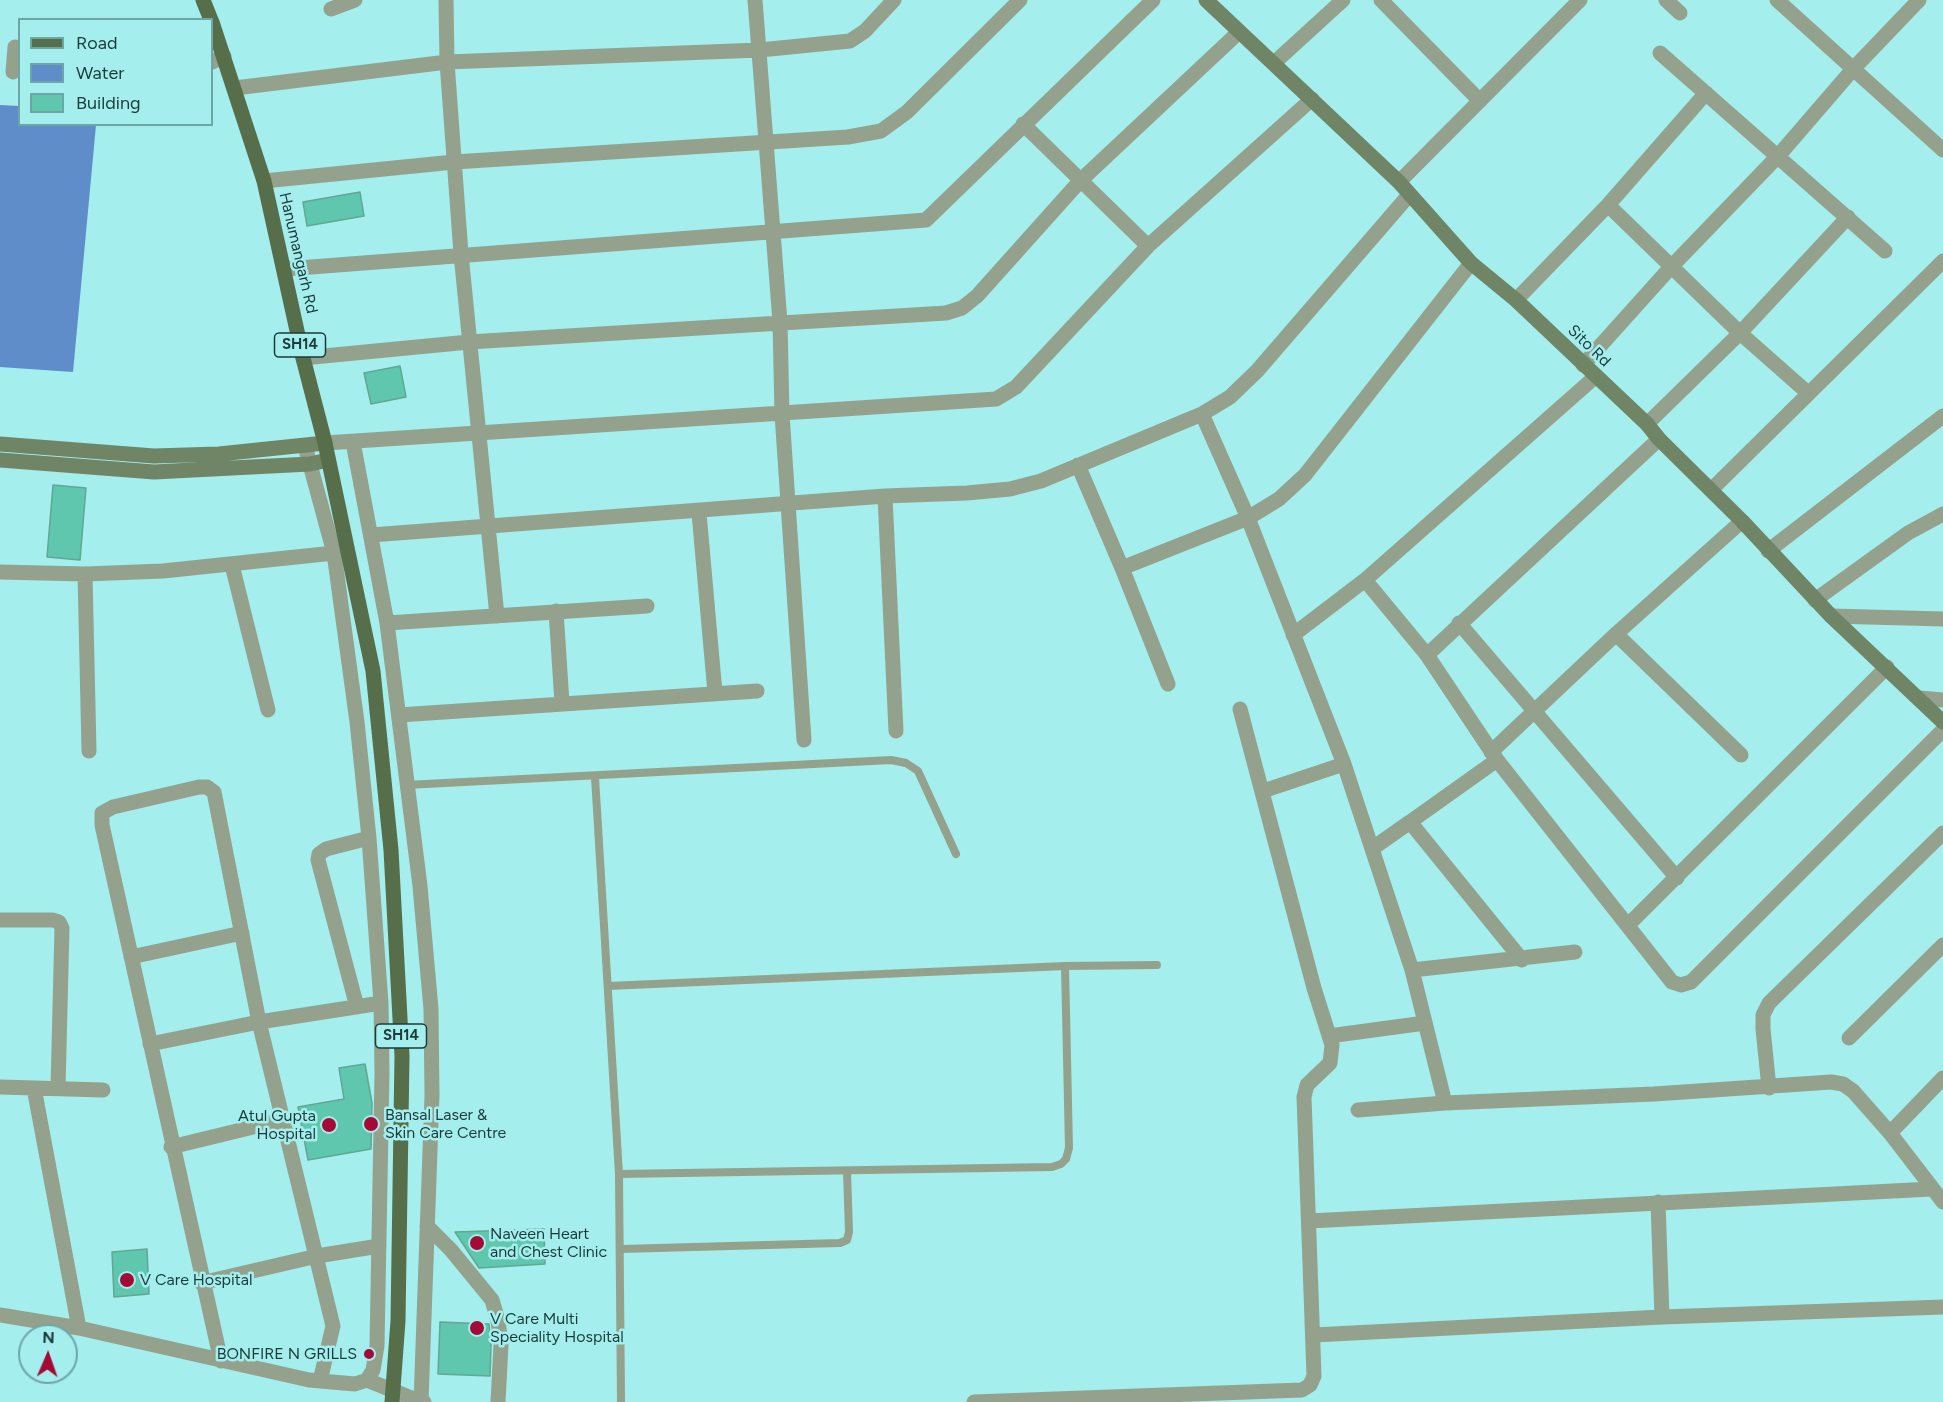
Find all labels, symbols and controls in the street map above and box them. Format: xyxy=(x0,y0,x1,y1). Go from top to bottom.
legend xyxy=(18,18,213,126)
text: Road xyxy=(76,32,117,54)
text: Water xyxy=(76,62,124,84)
text: Building xyxy=(76,92,141,114)
street label: Hanumangarh Rd xyxy=(275,190,321,316)
street label: Sito Rd xyxy=(1564,321,1614,371)
road number: SH14 xyxy=(274,333,326,357)
road number: SH14 xyxy=(376,1024,426,1048)
place label: Bansal Laser & Skin Care Centre xyxy=(385,1105,506,1143)
place label: Atul Gupta Hospital xyxy=(238,1106,316,1144)
marker: Bansal Laser & Skin Care Centre xyxy=(362,1115,380,1133)
marker: Atul Gupta Hospital xyxy=(320,1116,338,1134)
place label: Naveen Heart and Chest Clinic xyxy=(490,1224,607,1262)
marker: Naveen Heart and Chest Clinic xyxy=(468,1234,486,1252)
place label: V Care Hospital xyxy=(140,1270,252,1290)
marker: V Care Hospital xyxy=(118,1271,136,1289)
place label: V Care Multi Speciality Hospital xyxy=(490,1309,624,1347)
marker: V Care Multi Speciality Hospital xyxy=(468,1319,486,1337)
north arrow xyxy=(18,1324,78,1384)
text: N xyxy=(42,1328,55,1347)
place label: BONFIRE N GRILLS xyxy=(217,1344,357,1364)
marker: BONFIRE N GRILLS xyxy=(362,1347,376,1361)

